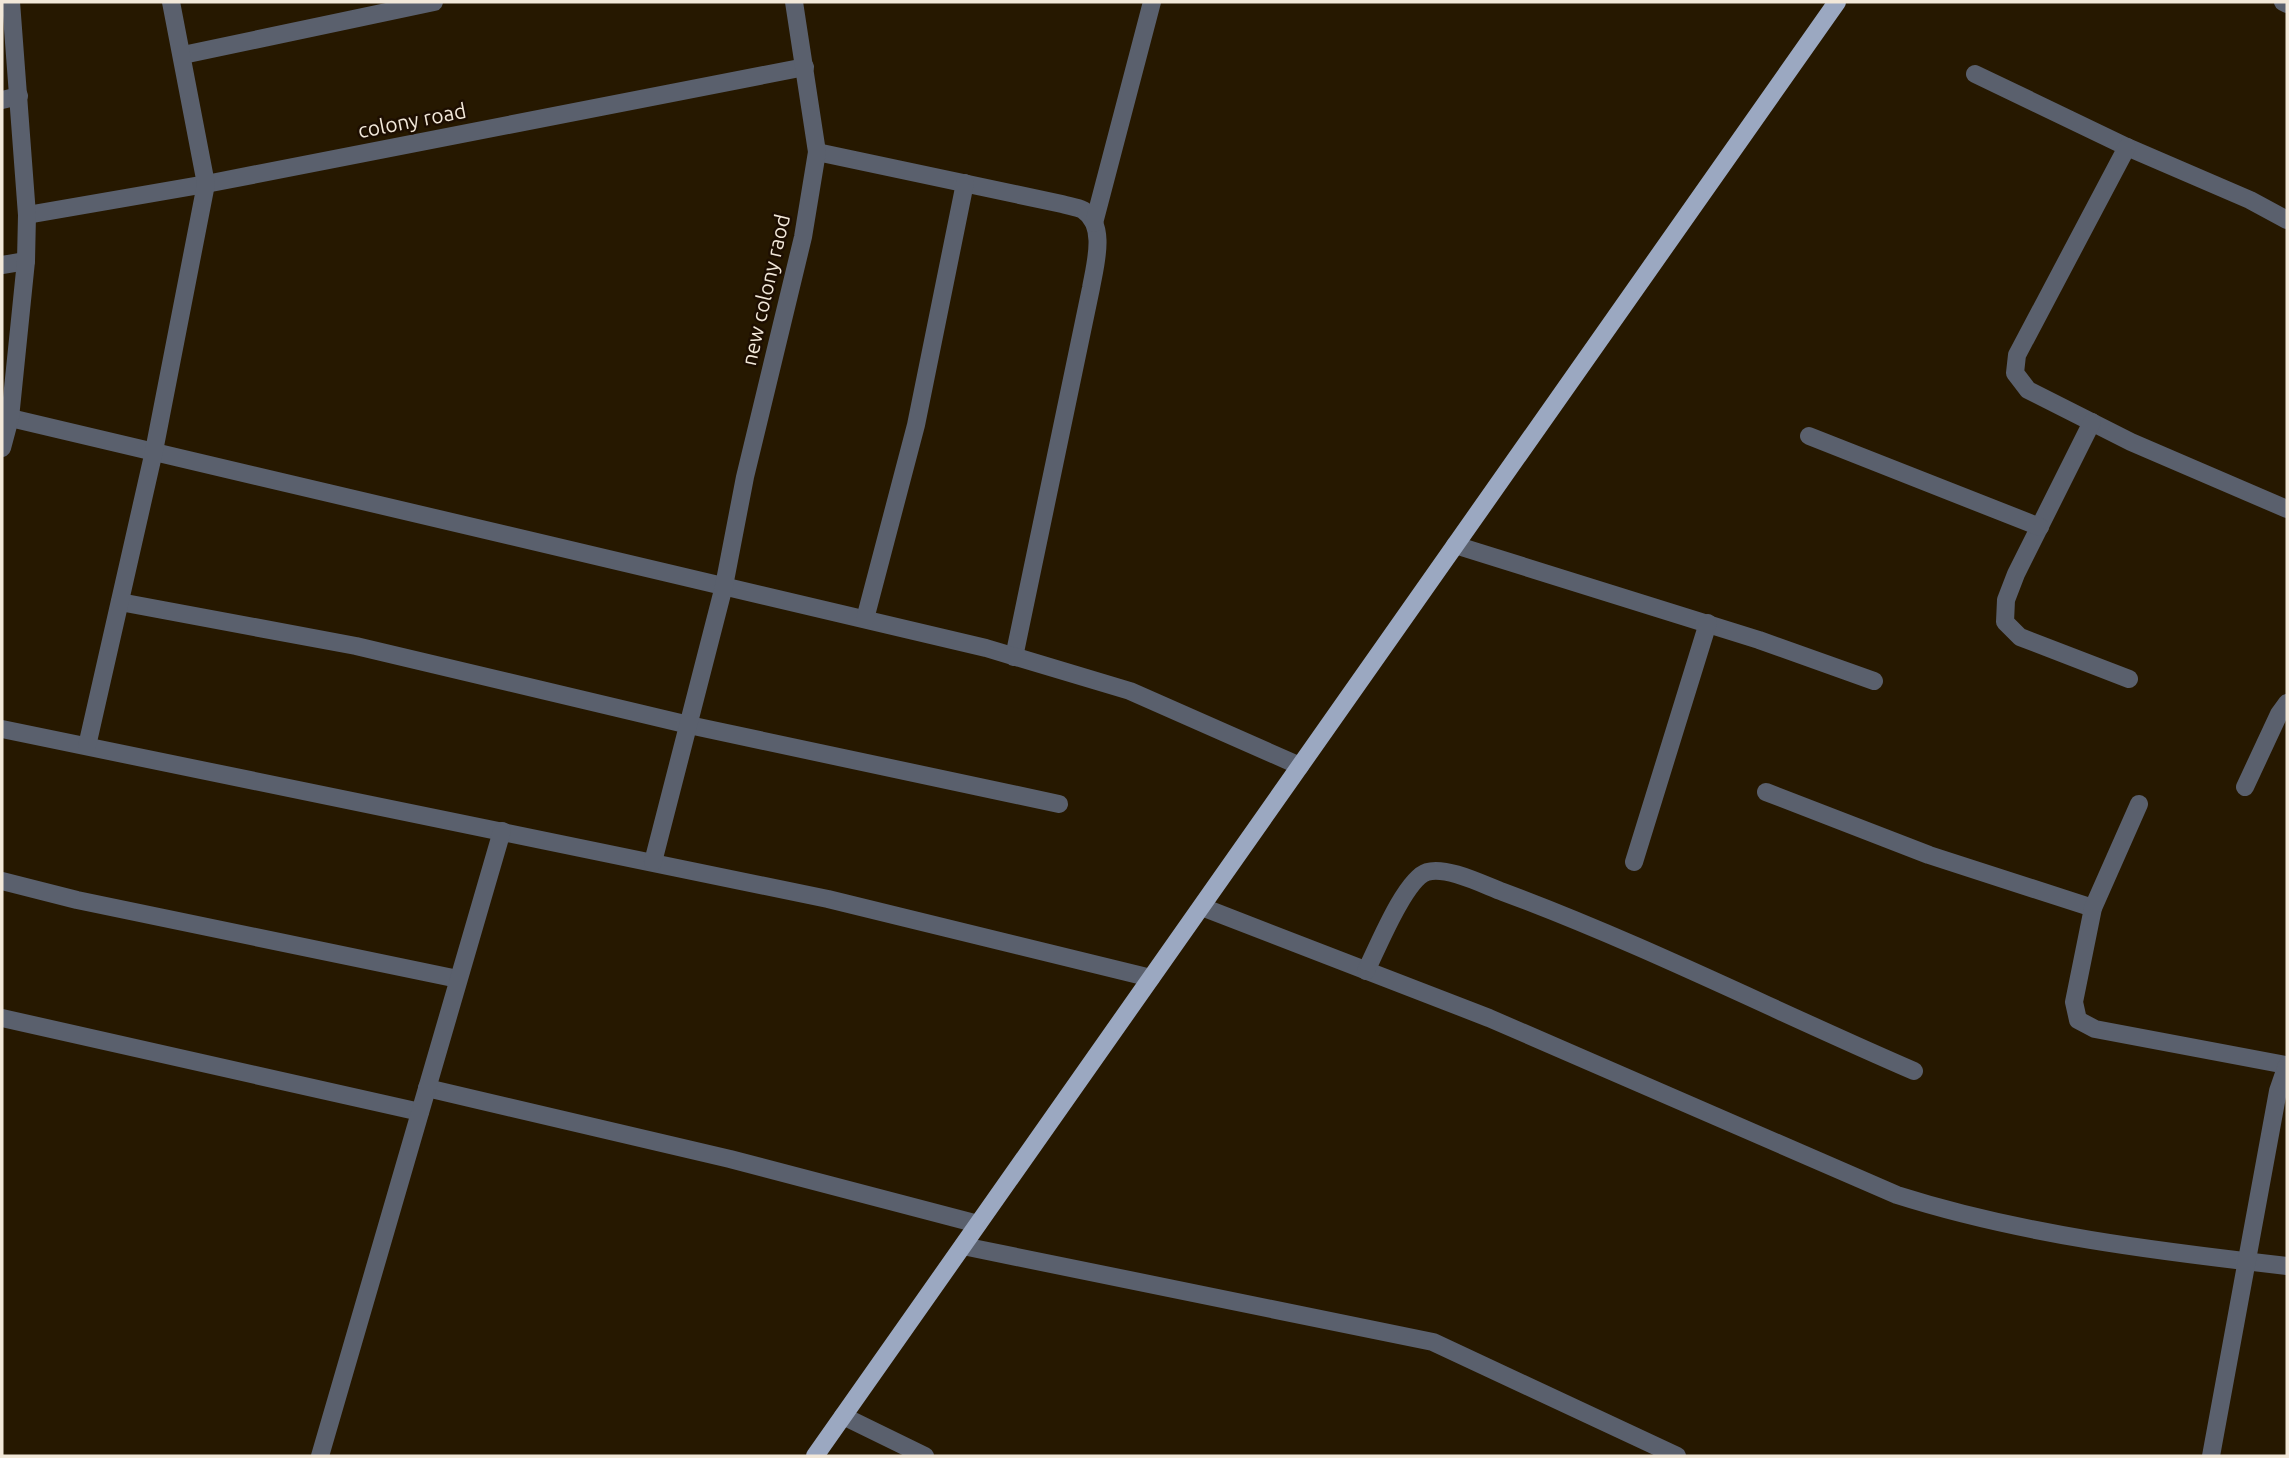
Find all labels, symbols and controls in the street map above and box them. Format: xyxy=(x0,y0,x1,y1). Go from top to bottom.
street label: colony road xyxy=(356,98,468,142)
street label: new colony raod xyxy=(736,212,794,368)

